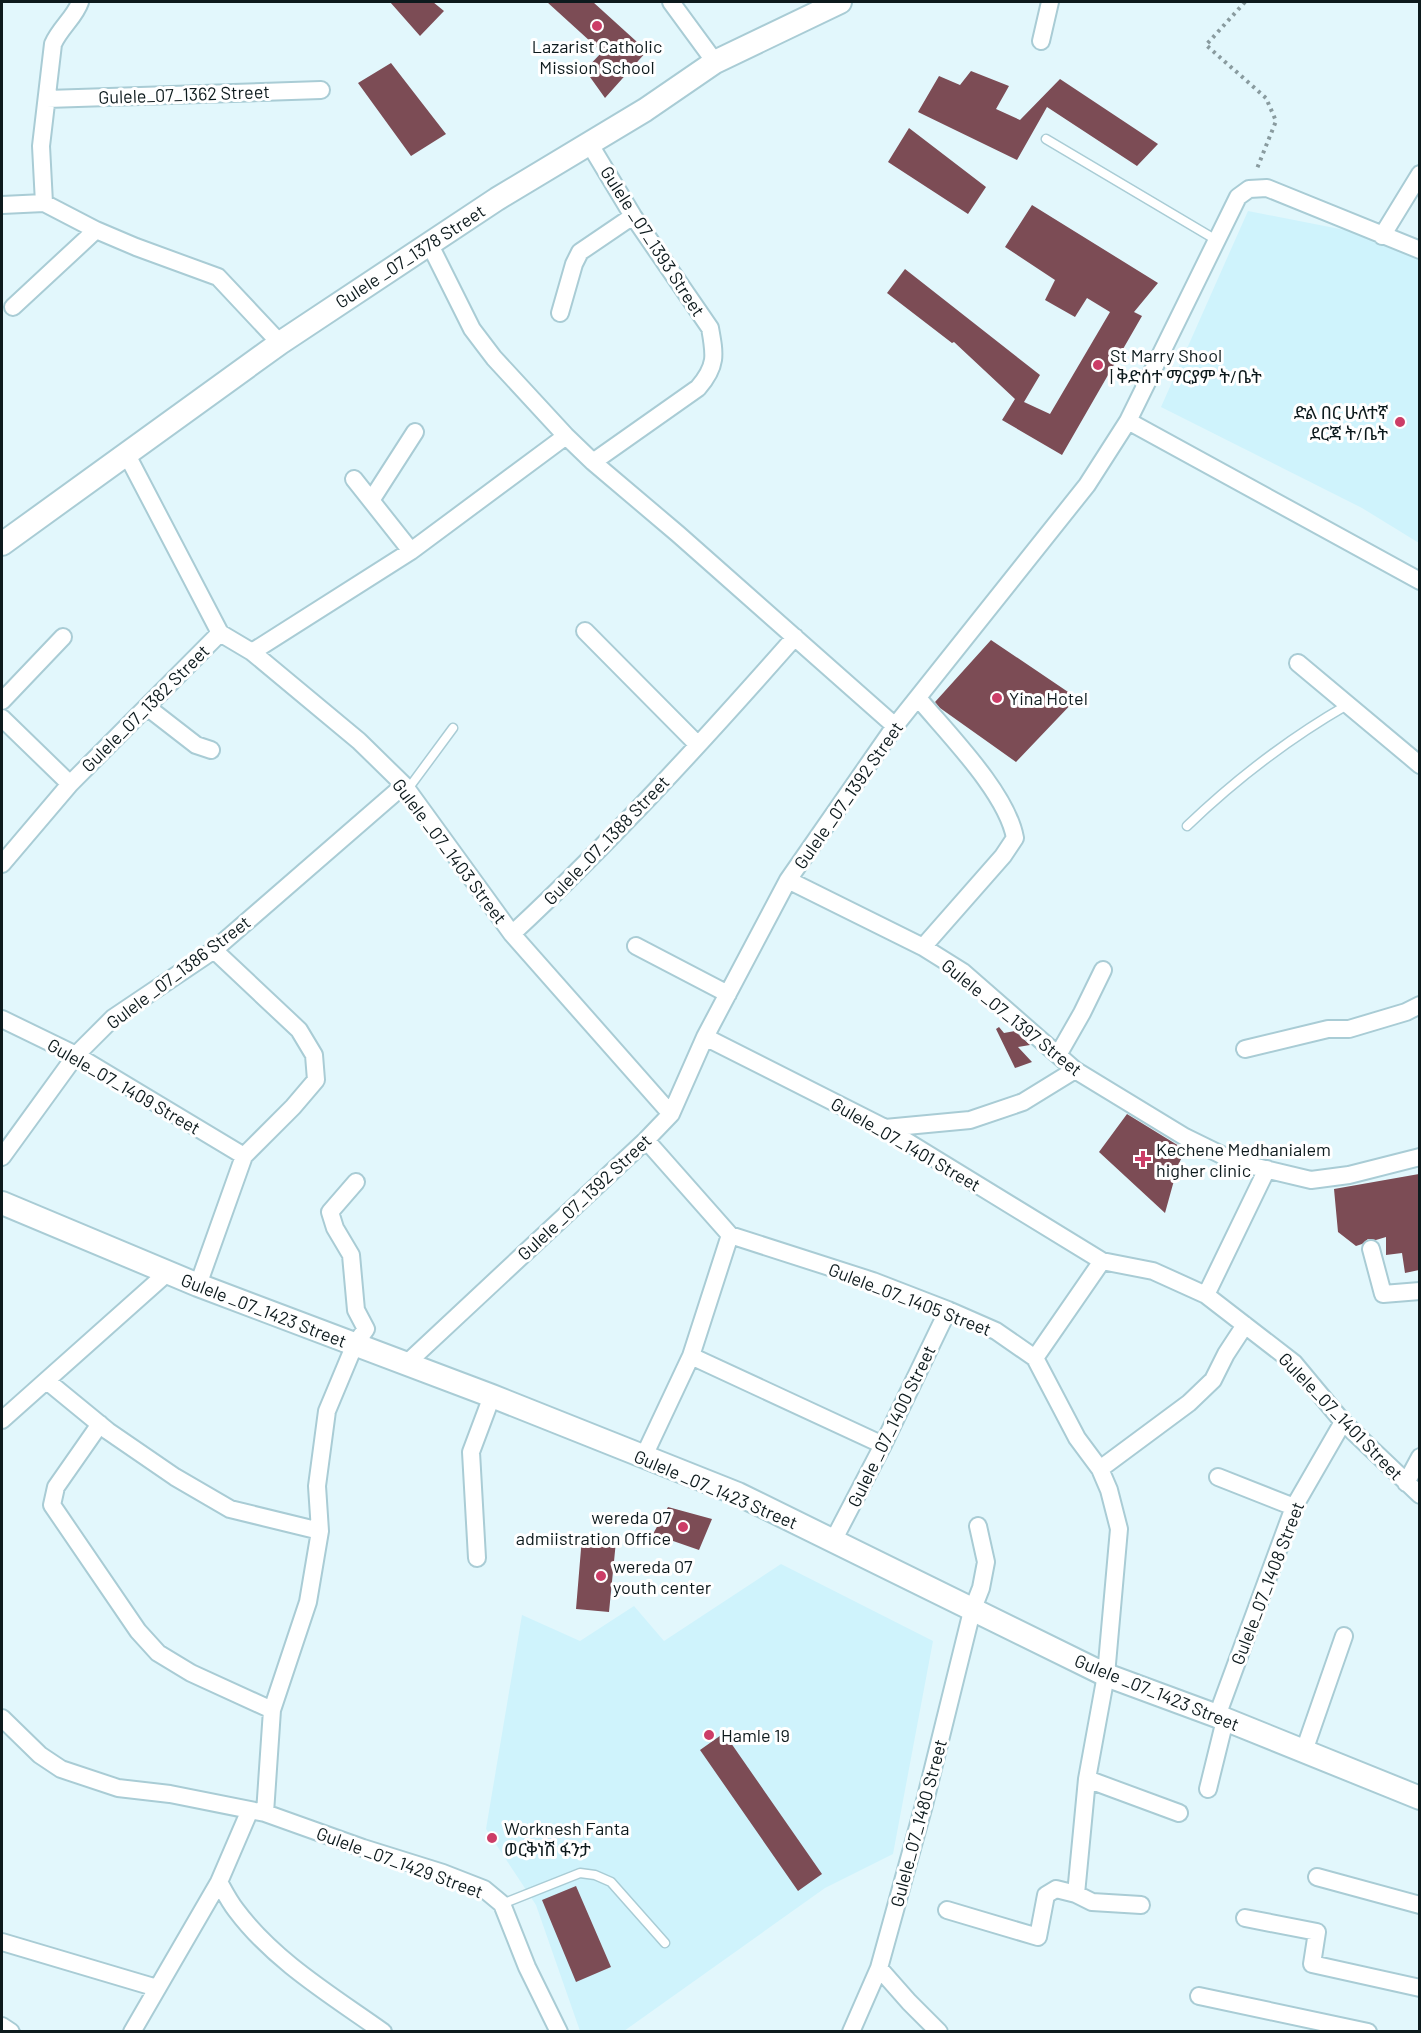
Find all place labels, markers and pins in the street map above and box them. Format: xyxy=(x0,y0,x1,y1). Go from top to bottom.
marker: Lazarist Catholic Mission School xyxy=(590,19,604,33)
place label: Lazarist Catholic Mission School xyxy=(532,35,662,78)
place label: St Marry Shool | ቅድሰተ ማርያም ት/ቤት xyxy=(1110,344,1262,387)
marker: St Marry Shool | ቅድሰተ ማርያም ት/ቤት xyxy=(1091,358,1105,372)
place label: ድል በር ሁለተኛ ደርጃ ት/ቤት xyxy=(1294,401,1388,444)
marker: ድል በር ሁለተኛ ደርጃ ት/ቤት xyxy=(1393,415,1407,429)
place label: Yina Hotel xyxy=(1009,687,1088,709)
marker: Yina Hotel xyxy=(990,691,1004,705)
place label: Kechene Medhanialem higher clinic xyxy=(1156,1138,1331,1181)
marker: Kechene Medhanialem higher clinic xyxy=(1134,1150,1152,1168)
place label: wereda 07 admiistration Office xyxy=(516,1506,671,1549)
marker: wereda 07 admiistration Office xyxy=(676,1520,690,1534)
place label: wereda 07 youth center xyxy=(613,1555,712,1598)
marker: wereda 07 youth center xyxy=(594,1569,608,1583)
place label: Hamle 19 xyxy=(721,1724,790,1746)
marker: Hamle 19 xyxy=(702,1728,716,1742)
place label: Worknesh Fanta ወርቅነሽ ፋንታ xyxy=(504,1817,630,1860)
marker: Worknesh Fanta ወርቅነሽ ፋንታ xyxy=(485,1831,499,1845)

